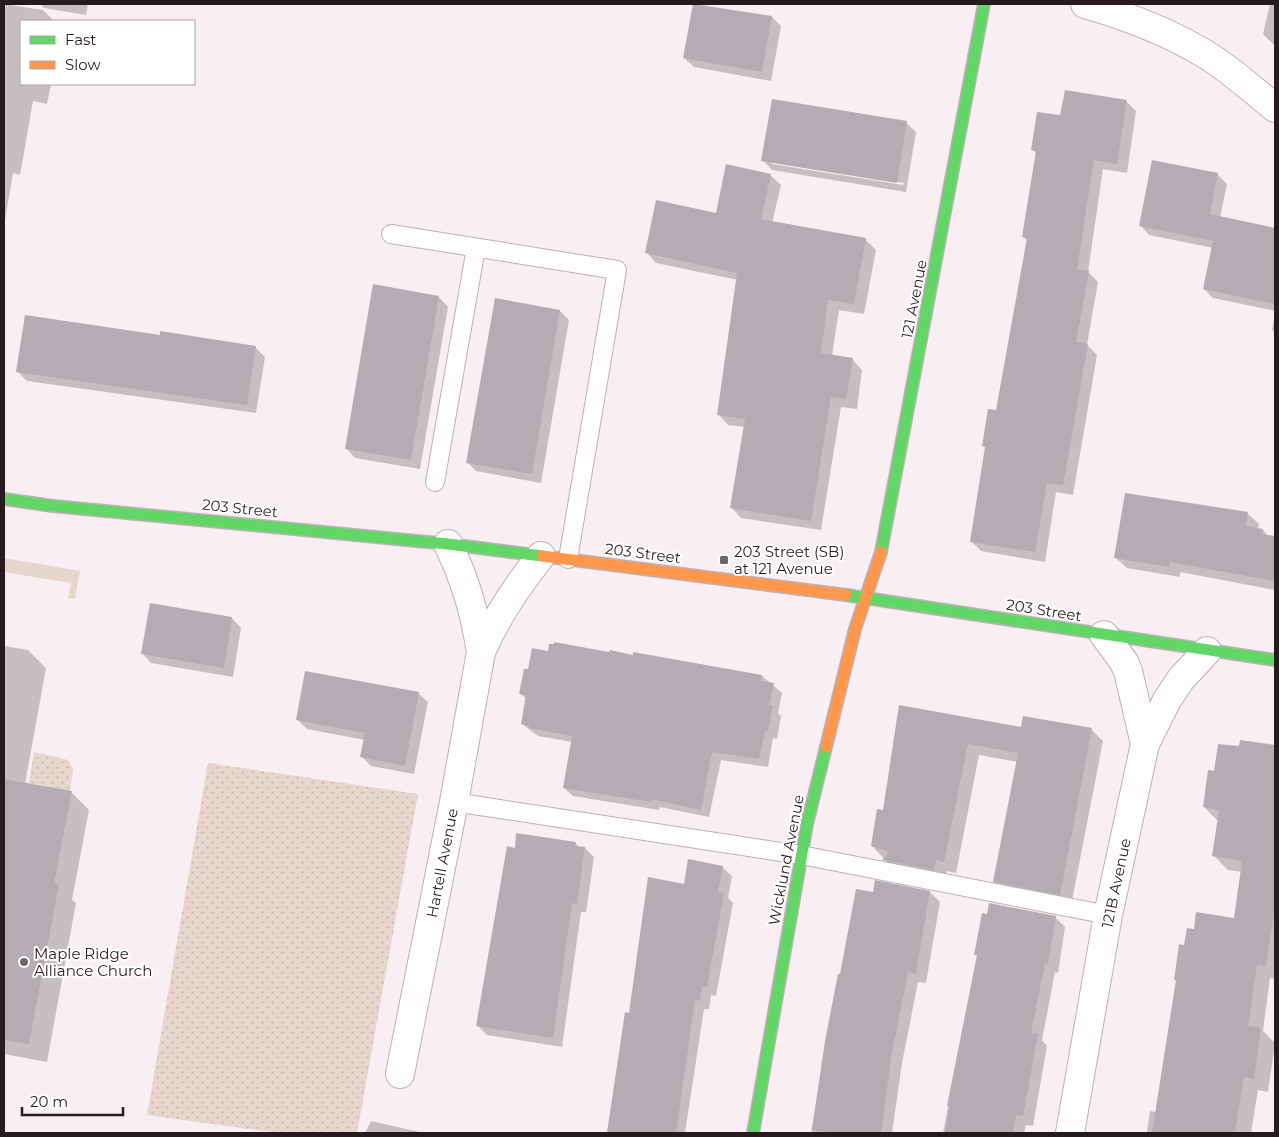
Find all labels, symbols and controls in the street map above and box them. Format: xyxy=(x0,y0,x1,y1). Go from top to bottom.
legend xyxy=(20,20,195,85)
text: Fast xyxy=(65,30,96,49)
text: Slow xyxy=(65,55,101,74)
street label: 121 Avenue xyxy=(897,258,931,340)
street label: 203 Street xyxy=(201,495,279,521)
street label: 203 Street xyxy=(604,539,682,567)
place label: 203 Street (SB) at 121 Avenue xyxy=(734,542,844,578)
marker: 203 Street (SB) at 121 Avenue xyxy=(718,554,730,566)
street label: 203 Street xyxy=(1005,595,1083,625)
street label: Wicklund Avenue xyxy=(764,793,808,927)
street label: Hartell Avenue xyxy=(422,807,462,919)
street label: 121B Avenue xyxy=(1097,836,1135,930)
place label: Maple Ridge Alliance Church xyxy=(34,944,152,980)
marker: Maple Ridge Alliance Church xyxy=(18,956,30,968)
scale bar xyxy=(22,1084,124,1116)
text: 20 m xyxy=(30,1092,68,1111)

